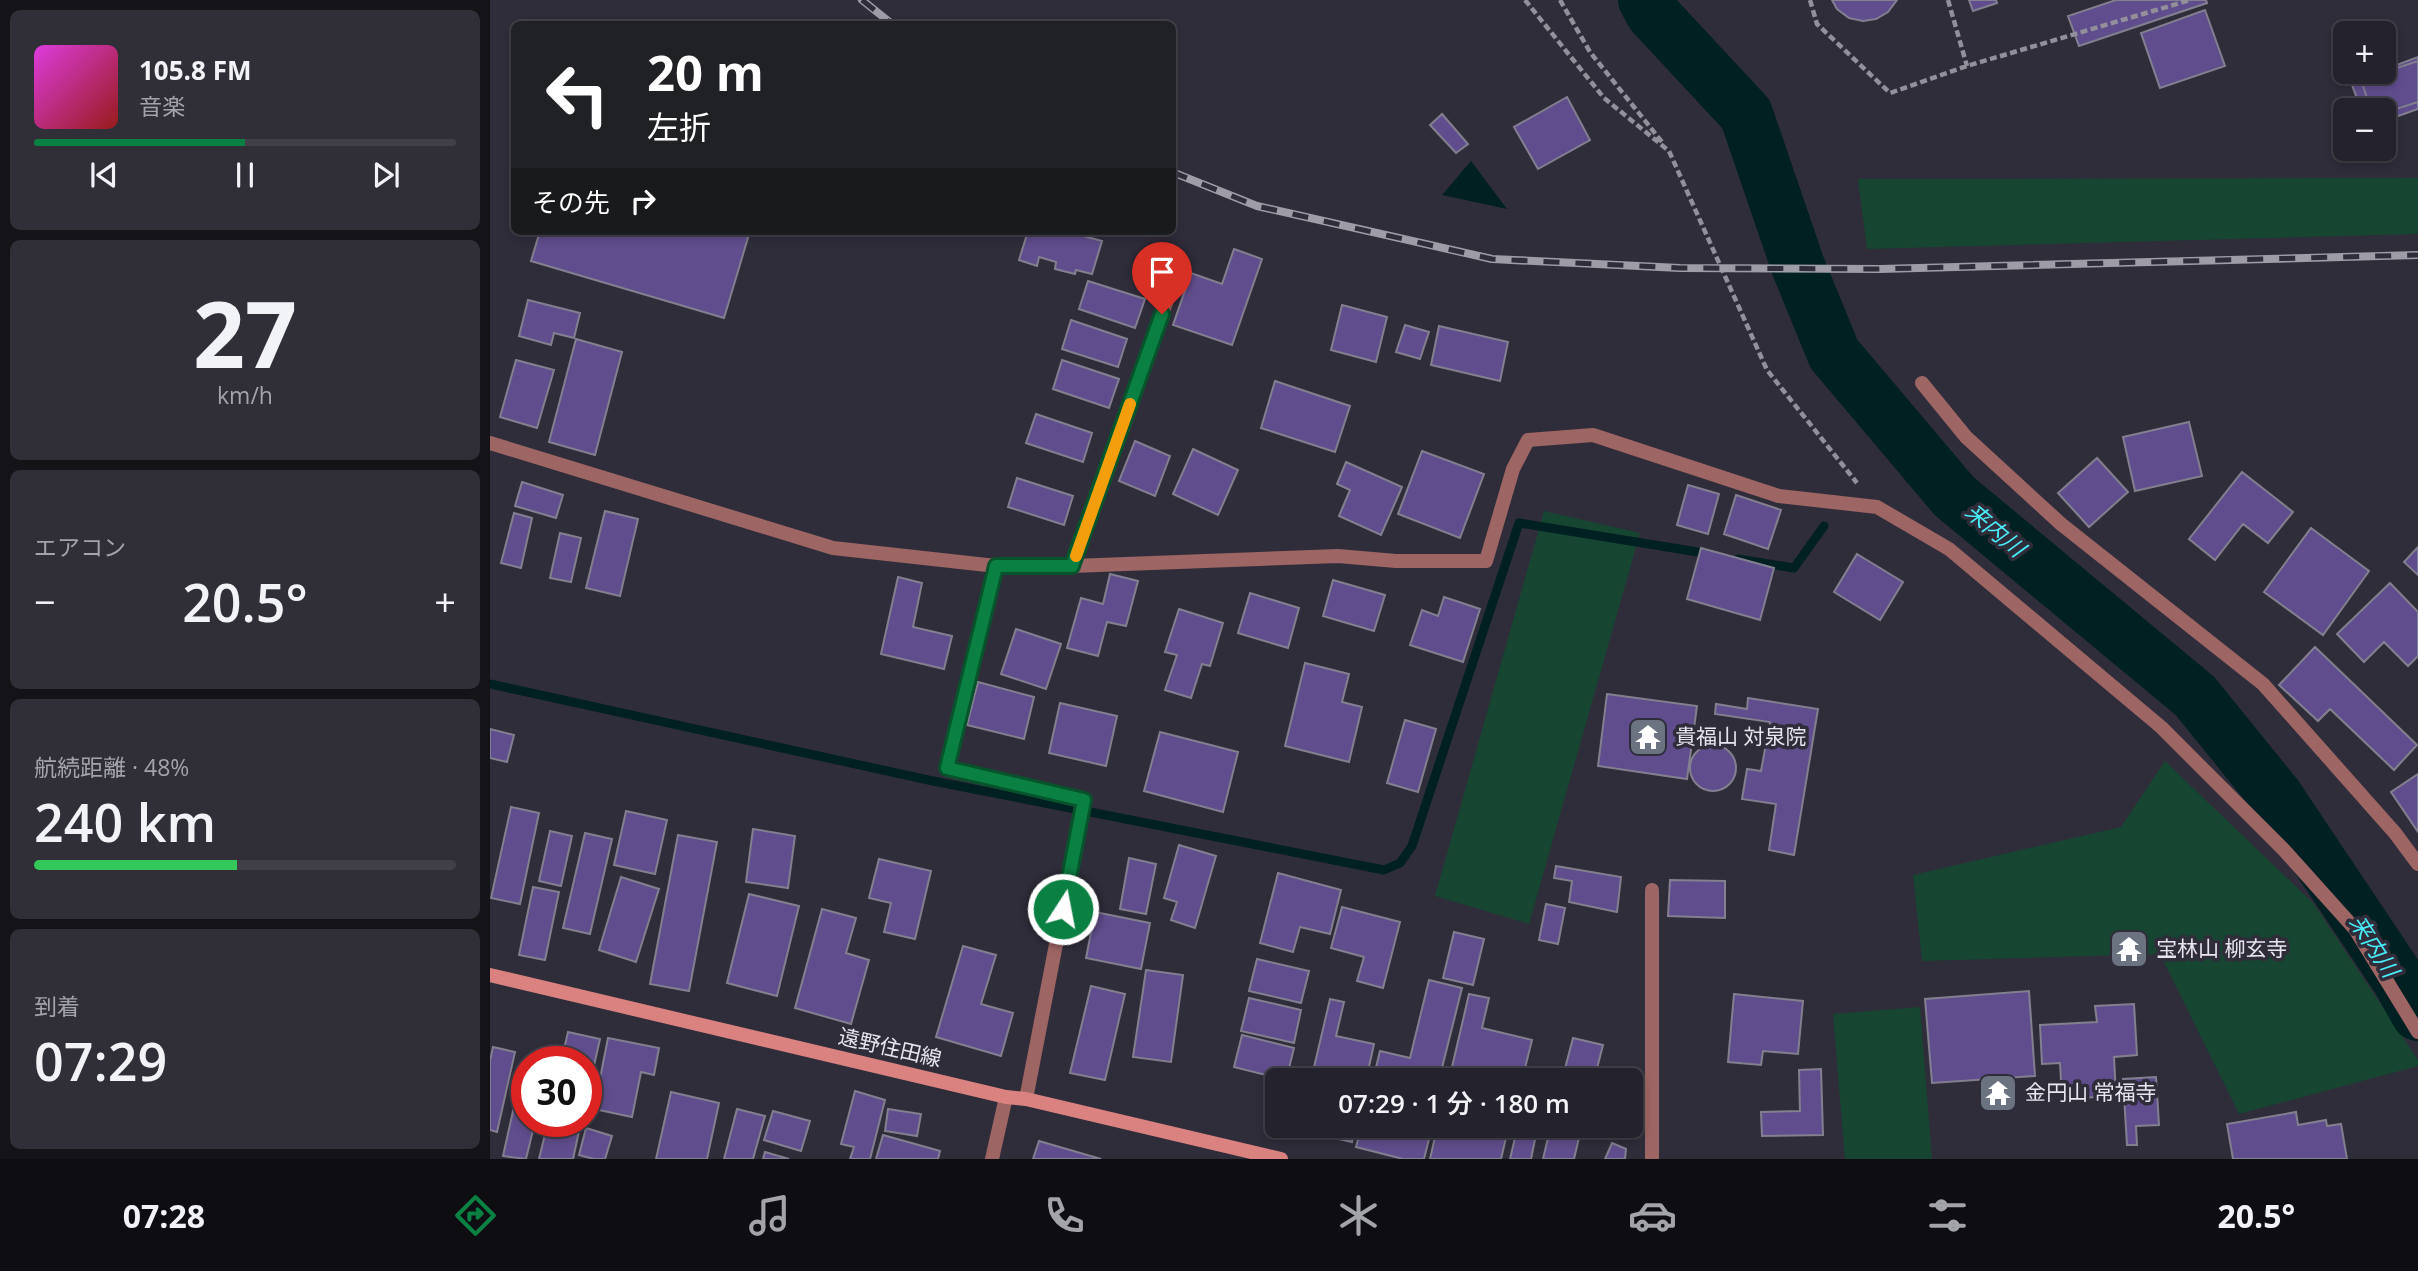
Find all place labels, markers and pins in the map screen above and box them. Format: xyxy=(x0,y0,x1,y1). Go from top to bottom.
pin xyxy=(1132,242,1192,314)
temple icon: 貴福山 対泉院 xyxy=(1627,716,1669,758)
place label: 貴福山 対泉院 xyxy=(1675,722,1806,750)
temple icon: 宝林山 柳玄寺 xyxy=(2108,928,2150,970)
place label: 宝林山 柳玄寺 xyxy=(2156,934,2287,962)
temple icon: 金円山 常福寺 xyxy=(1977,1072,2019,1114)
place label: 金円山 常福寺 xyxy=(2025,1078,2156,1106)

